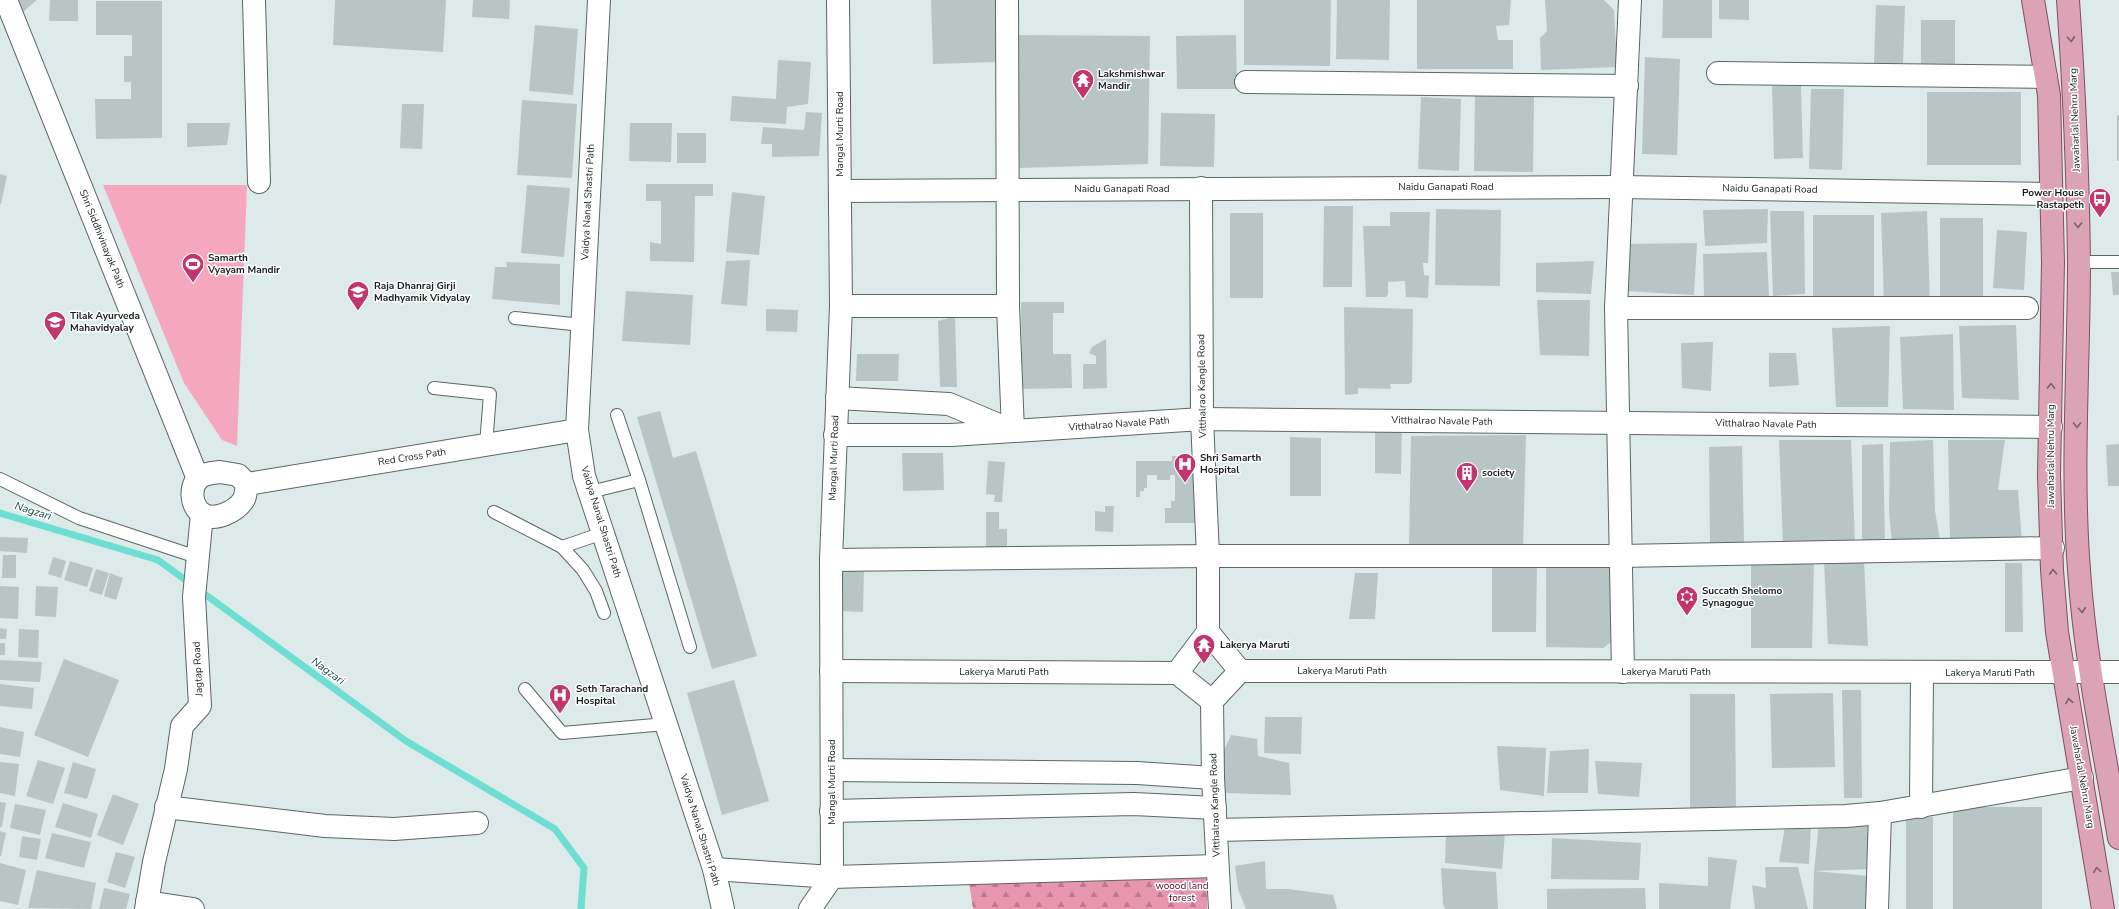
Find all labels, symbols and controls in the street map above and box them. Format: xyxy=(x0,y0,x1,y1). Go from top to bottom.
one-way arrow xyxy=(2066,36,2075,42)
temple icon: Lakshmishwar Mandir xyxy=(1070,67,1096,100)
place label: Lakshmishwar Mandir xyxy=(1098,67,1165,93)
street label: Jawaharlal Nehru Marg xyxy=(2066,68,2084,173)
street label: Mangal Murti Road xyxy=(833,91,847,177)
street label: Vaidya Nanal Shastri Path xyxy=(578,144,598,261)
street label: Naidu Ganapati Road xyxy=(1398,180,1494,194)
street label: Naidu Ganapati Road xyxy=(1722,181,1818,197)
street label: Naidu Ganapati Road xyxy=(1074,182,1170,196)
place label: Power House Rastapeth xyxy=(2022,186,2085,212)
bus stop icon: Power House Rastapeth xyxy=(2087,186,2113,219)
street label: Shri Siddhivinayak Path xyxy=(76,188,128,290)
one-way arrow xyxy=(2074,222,2082,228)
sports icon: Samarth Vyayam Mandir xyxy=(180,251,206,284)
place label: Samarth Vyayam Mandir xyxy=(207,251,280,277)
school or university icon: Raja Dhanraj Girji Madhyamik Vidyalay xyxy=(345,279,371,312)
place label: Raja Dhanraj Girji Madhyamik Vidyalay xyxy=(374,279,471,305)
school or university icon: Tilak Ayurveda Mahavidyalay xyxy=(42,309,68,342)
place label: Tilak Ayurveda Mahavidyalay xyxy=(70,309,140,335)
street label: Vitthalrao Kangle Road xyxy=(1194,334,1210,439)
one-way arrow xyxy=(2047,383,2055,389)
street label: Jawaharlal Nehru Marg xyxy=(2044,404,2058,509)
street label: Vitthalrao Navale Path xyxy=(1067,413,1170,435)
street label: Vitthalrao Navale Path xyxy=(1390,413,1493,429)
street label: Mangal Murti Road xyxy=(826,415,843,501)
street label: Vitthalrao Navale Path xyxy=(1714,416,1817,432)
one-way arrow xyxy=(2073,422,2081,428)
street label: Red Cross Path xyxy=(377,445,447,469)
hospital icon: Shri Samarth Hospital xyxy=(1172,451,1198,484)
place label: Shri Samarth Hospital xyxy=(1200,451,1261,477)
building icon: society xyxy=(1454,460,1480,493)
street label: Vaidya Nanal Shastri Path xyxy=(577,463,625,580)
place label: society xyxy=(1482,466,1515,480)
water label: Nagzari xyxy=(13,498,54,524)
one-way arrow xyxy=(2048,569,2057,575)
synagogue icon: Succath Shelomo Synagogue xyxy=(1674,584,1700,617)
place label: Succath Shelomo Synagogue xyxy=(1702,584,1783,610)
one-way arrow xyxy=(2077,607,2086,613)
temple icon: Lakerya Maruti xyxy=(1191,632,1217,665)
place label: Lakerya Maruti xyxy=(1220,638,1290,652)
street label: Jagtap Road xyxy=(190,641,206,698)
water label: Nagzari xyxy=(308,654,348,688)
street label: Lakerya Maruti Path xyxy=(1297,664,1387,678)
street label: Lakerya Maruti Path xyxy=(959,665,1049,679)
street label: Lakerya Maruti Path xyxy=(1621,665,1711,679)
street label: Lakerya Maruti Path xyxy=(1945,666,2035,680)
hospital icon: Seth Tarachand Hospital xyxy=(547,682,573,715)
place label: Seth Tarachand Hospital xyxy=(576,682,648,708)
one-way arrow xyxy=(2065,698,2073,704)
street label: Jawaharlal Nehru Marg xyxy=(2066,724,2098,829)
street label: Mangal Murti Road xyxy=(825,739,839,825)
street label: Vitthalrao Kangle Road xyxy=(1206,753,1224,858)
street label: Vaidya Nanal Shastri Path xyxy=(676,771,724,888)
one-way arrow xyxy=(2093,867,2102,873)
park label: woood land forest xyxy=(1155,879,1209,905)

